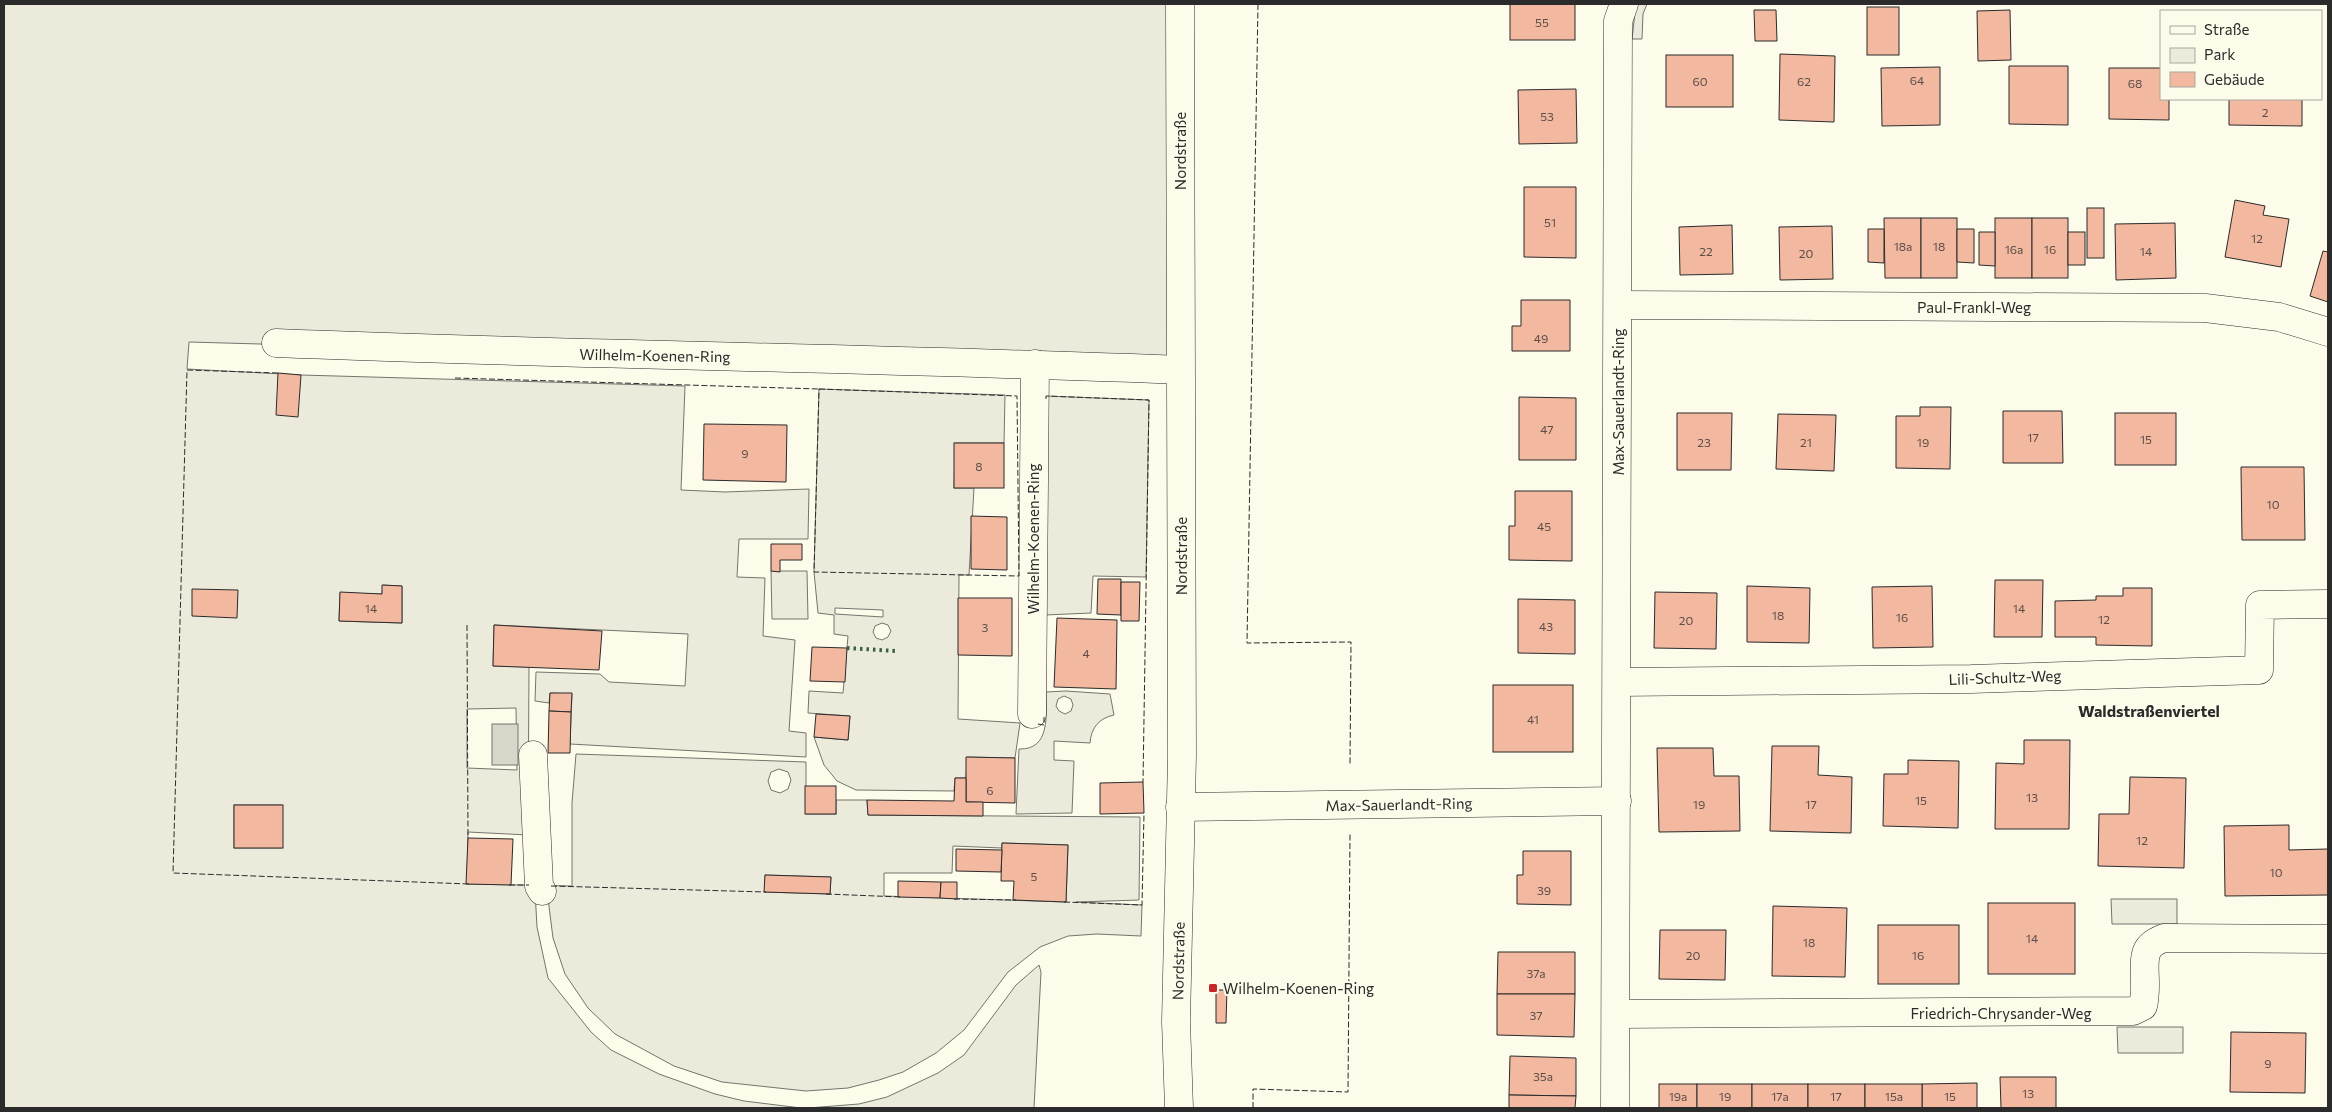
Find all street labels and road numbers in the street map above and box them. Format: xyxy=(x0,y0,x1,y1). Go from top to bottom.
street label: Nordstraße xyxy=(1171,112,1189,190)
street label: Paul-Frankl-Weg xyxy=(1917,298,2031,316)
street label: Max-Sauerlandt-Ring xyxy=(1609,328,1627,476)
street label: Wilhelm-Koenen-Ring xyxy=(579,345,731,365)
street label: Wilhelm-Koenen-Ring xyxy=(1024,463,1042,615)
street label: Nordstraße xyxy=(1172,517,1190,595)
street label: Lili-Schultz-Weg xyxy=(1948,666,2062,688)
street label: Max-Sauerlandt-Ring xyxy=(1325,794,1473,814)
street label: Nordstraße xyxy=(1168,922,1188,1000)
street label: Friedrich-Chrysander-Weg xyxy=(1910,1004,2092,1022)

